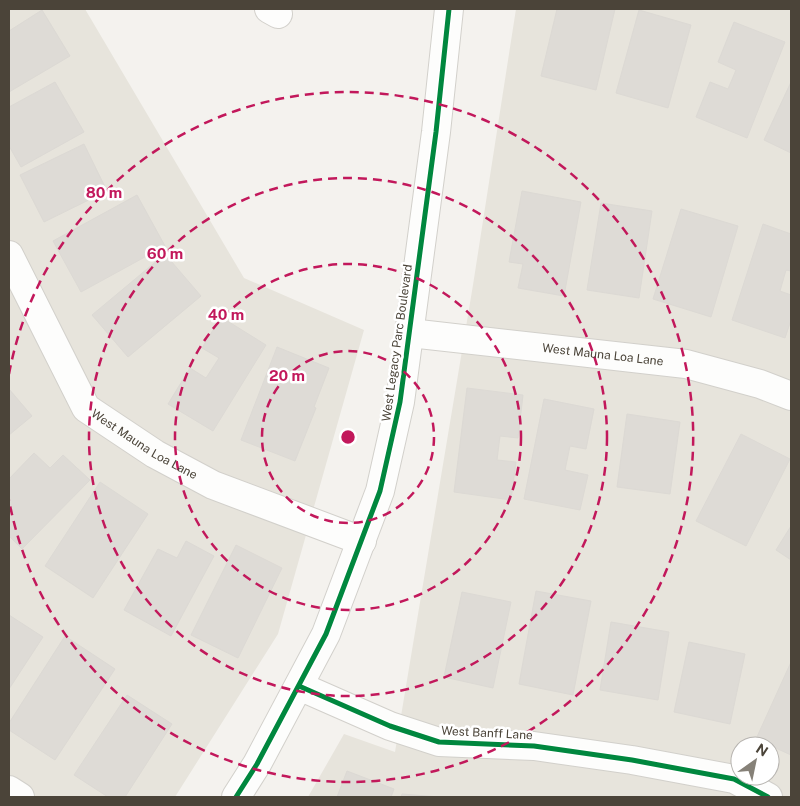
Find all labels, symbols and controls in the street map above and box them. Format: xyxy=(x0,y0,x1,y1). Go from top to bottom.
text: 80 m xyxy=(86,184,122,201)
text: 60 m xyxy=(147,245,183,262)
street label: West Legacy Parc Boulevard xyxy=(379,263,415,423)
text: 40 m xyxy=(208,306,244,323)
street label: West Mauna Loa Lane xyxy=(541,341,664,368)
text: 20 m xyxy=(269,367,305,384)
street label: West Mauna Loa Lane xyxy=(89,406,200,482)
centre of rings xyxy=(339,428,357,446)
street label: West Banff Lane xyxy=(441,724,533,742)
north arrow xyxy=(730,736,780,786)
text: N xyxy=(753,740,771,760)

